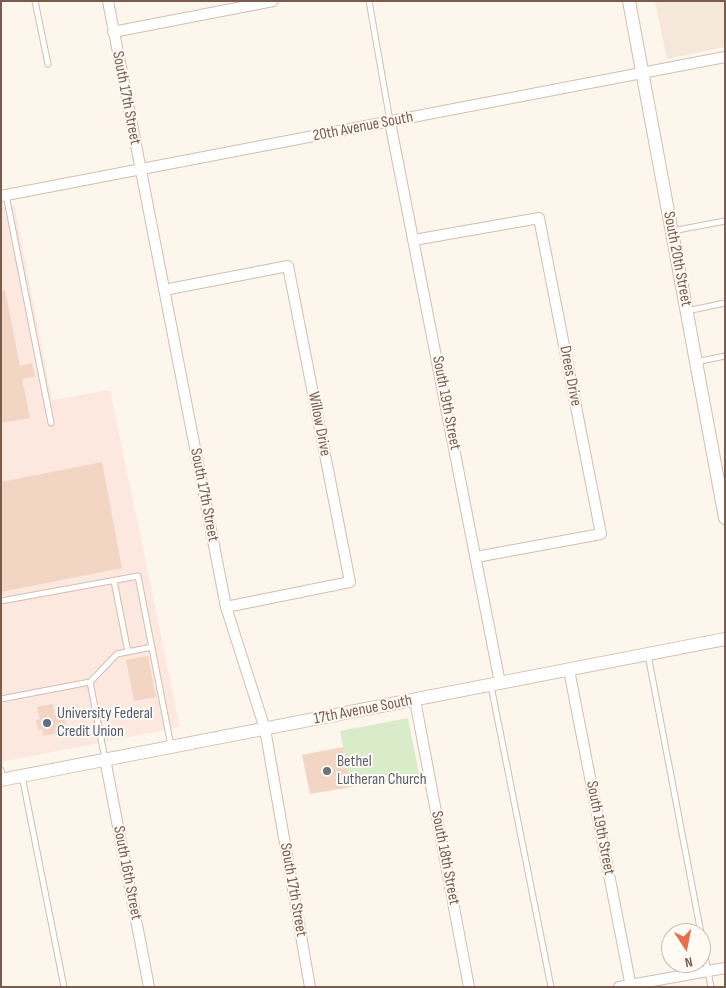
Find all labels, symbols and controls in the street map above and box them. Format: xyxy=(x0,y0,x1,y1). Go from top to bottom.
street label: South 17th Street xyxy=(108,50,144,146)
street label: 20th Avenue South xyxy=(311,108,415,146)
street label: South 20th Street xyxy=(658,210,696,308)
street label: Drees Drive xyxy=(555,344,585,408)
street label: South 19th Street xyxy=(427,354,465,452)
street label: Willow Drive xyxy=(303,390,335,458)
street label: South 17th Street xyxy=(186,447,222,543)
street label: 17th Avenue South xyxy=(312,691,414,729)
place label: University Federal Credit Union xyxy=(57,704,153,742)
marker: University Federal Credit Union xyxy=(41,717,53,729)
place label: Bethel Lutheran Church xyxy=(337,752,427,790)
marker: Bethel Lutheran Church xyxy=(321,765,333,777)
street label: South 19th Street xyxy=(581,779,619,877)
street label: South 18th Street xyxy=(427,809,463,907)
street label: South 16th Street xyxy=(109,824,145,922)
street label: South 17th Street xyxy=(275,842,311,938)
north arrow xyxy=(661,923,711,973)
text: N xyxy=(683,953,694,971)

